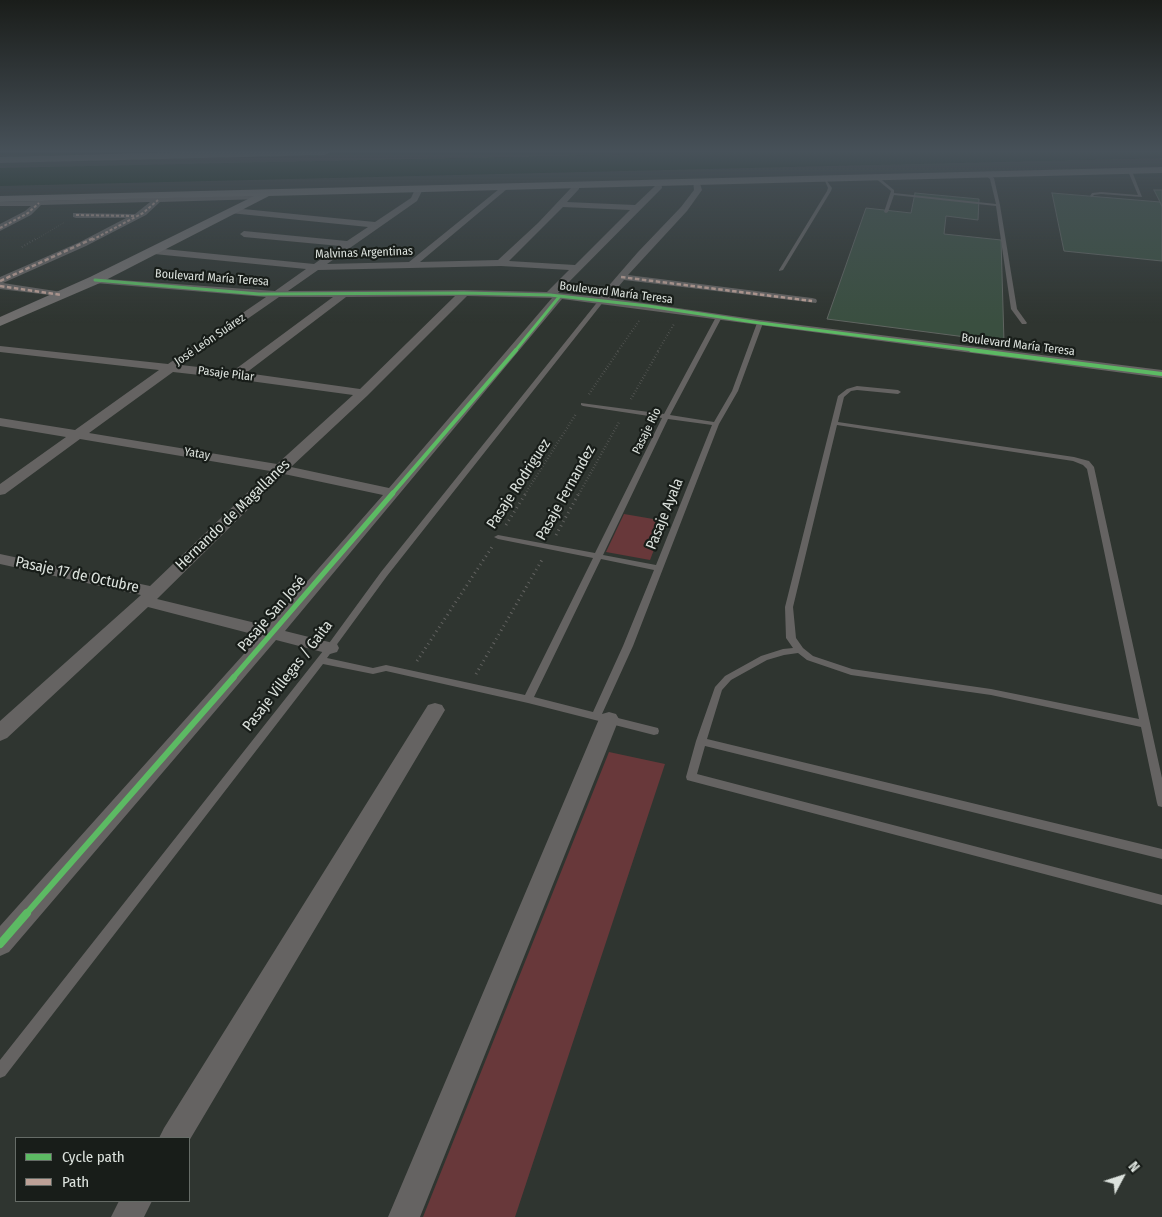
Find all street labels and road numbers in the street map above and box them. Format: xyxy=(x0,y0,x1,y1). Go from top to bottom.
street label: Malvinas Argentinas xyxy=(315,244,413,262)
street label: Boulevard María Teresa xyxy=(155,267,269,289)
street label: Boulevard María Teresa xyxy=(558,279,674,307)
street label: José León Suárez xyxy=(172,311,248,369)
street label: Boulevard María Teresa xyxy=(960,331,1076,359)
street label: Pasaje Pilar xyxy=(197,363,255,385)
street label: Pasaje Rio xyxy=(630,405,664,457)
street label: Pasaje Rodriguez xyxy=(483,436,555,532)
street label: Pasaje Fernandez xyxy=(533,442,599,544)
street label: Yatay xyxy=(183,445,211,463)
street label: Hernando de Magallanes xyxy=(172,456,294,574)
street label: Pasaje Ayala xyxy=(643,476,687,552)
street label: Pasaje 17 de Octubre xyxy=(14,553,140,597)
street label: Pasaje San José xyxy=(234,572,310,656)
street label: Pasaje Villegas / Gaita xyxy=(239,617,337,735)

